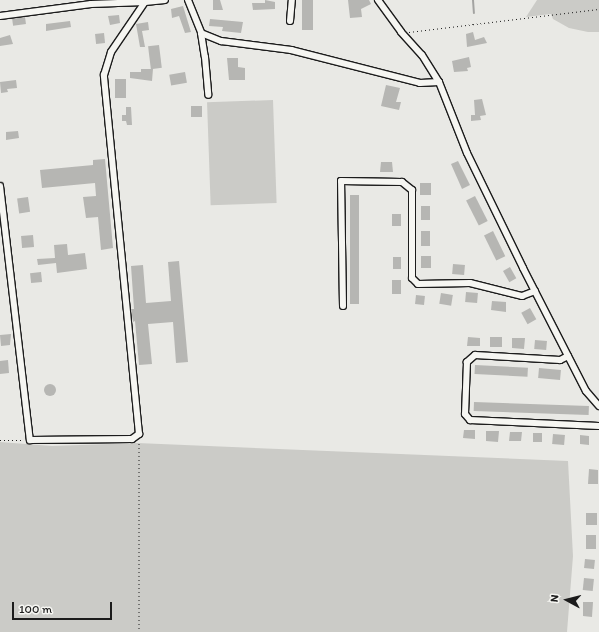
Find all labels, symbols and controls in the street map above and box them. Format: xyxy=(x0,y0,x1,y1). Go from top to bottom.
north arrow xyxy=(547,580,587,620)
scale bar xyxy=(14,594,114,620)
text: N xyxy=(548,594,561,603)
text: 100 m xyxy=(19,602,52,616)

